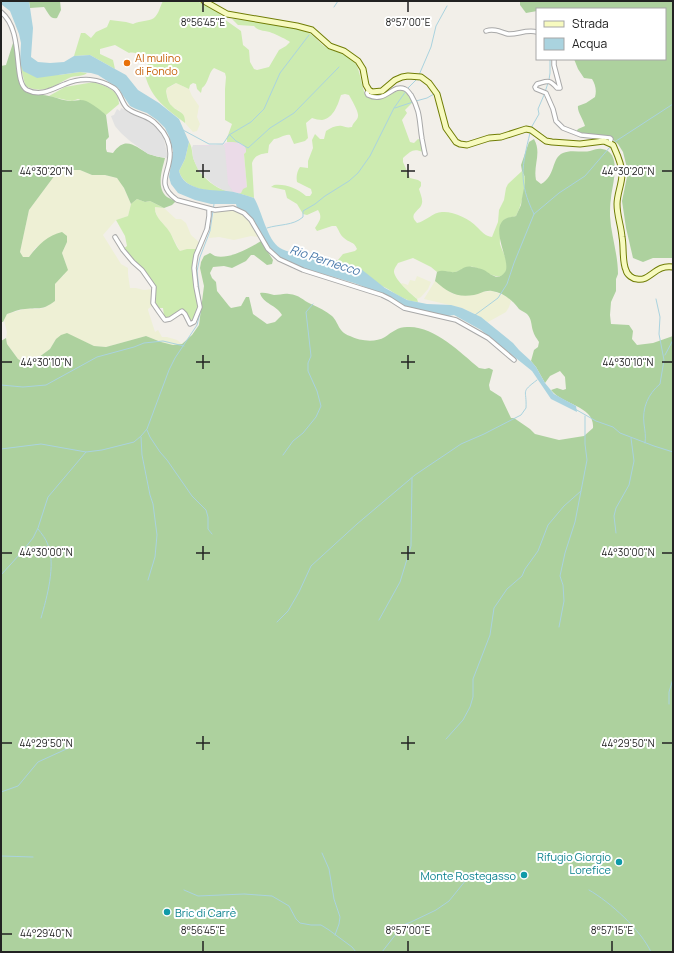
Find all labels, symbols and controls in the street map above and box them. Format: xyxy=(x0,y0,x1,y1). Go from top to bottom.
legend xyxy=(536,8,666,60)
text: 8°56'45"E xyxy=(181,15,226,29)
text: 8°57'00"E xyxy=(385,15,431,29)
text: Strada xyxy=(572,15,609,32)
text: Acqua xyxy=(572,35,607,52)
place label: Al mulino di Fondo xyxy=(135,50,181,78)
marker: Al mulino di Fondo xyxy=(122,58,132,68)
text: 44°30'20"N xyxy=(20,164,73,178)
text: 44°30'20"N xyxy=(602,164,655,178)
water label: Rio Pernecco xyxy=(288,241,363,280)
text: 44°30'10"N xyxy=(21,355,72,369)
text: 44°30'10"N xyxy=(603,355,654,369)
text: 44°30'00"N xyxy=(19,545,73,559)
text: 44°30'00"N xyxy=(601,545,655,559)
text: 44°29'50"N xyxy=(19,736,73,750)
text: 44°29'50"N xyxy=(601,736,655,750)
place label: Rifugio Giorgio Lorefice xyxy=(537,849,612,877)
marker: Rifugio Giorgio Lorefice xyxy=(614,857,624,867)
place label: Monte Rostegasso xyxy=(420,868,516,883)
marker: Monte Rostegasso xyxy=(519,870,529,880)
place label: Bric di Carrè xyxy=(175,905,237,920)
marker: Bric di Carrè xyxy=(162,907,172,917)
text: 8°56'45"E xyxy=(181,923,226,937)
text: 8°57'00"E xyxy=(385,923,431,937)
text: 8°57'15"E xyxy=(591,923,634,937)
text: 44°29'40"N xyxy=(20,926,72,940)

